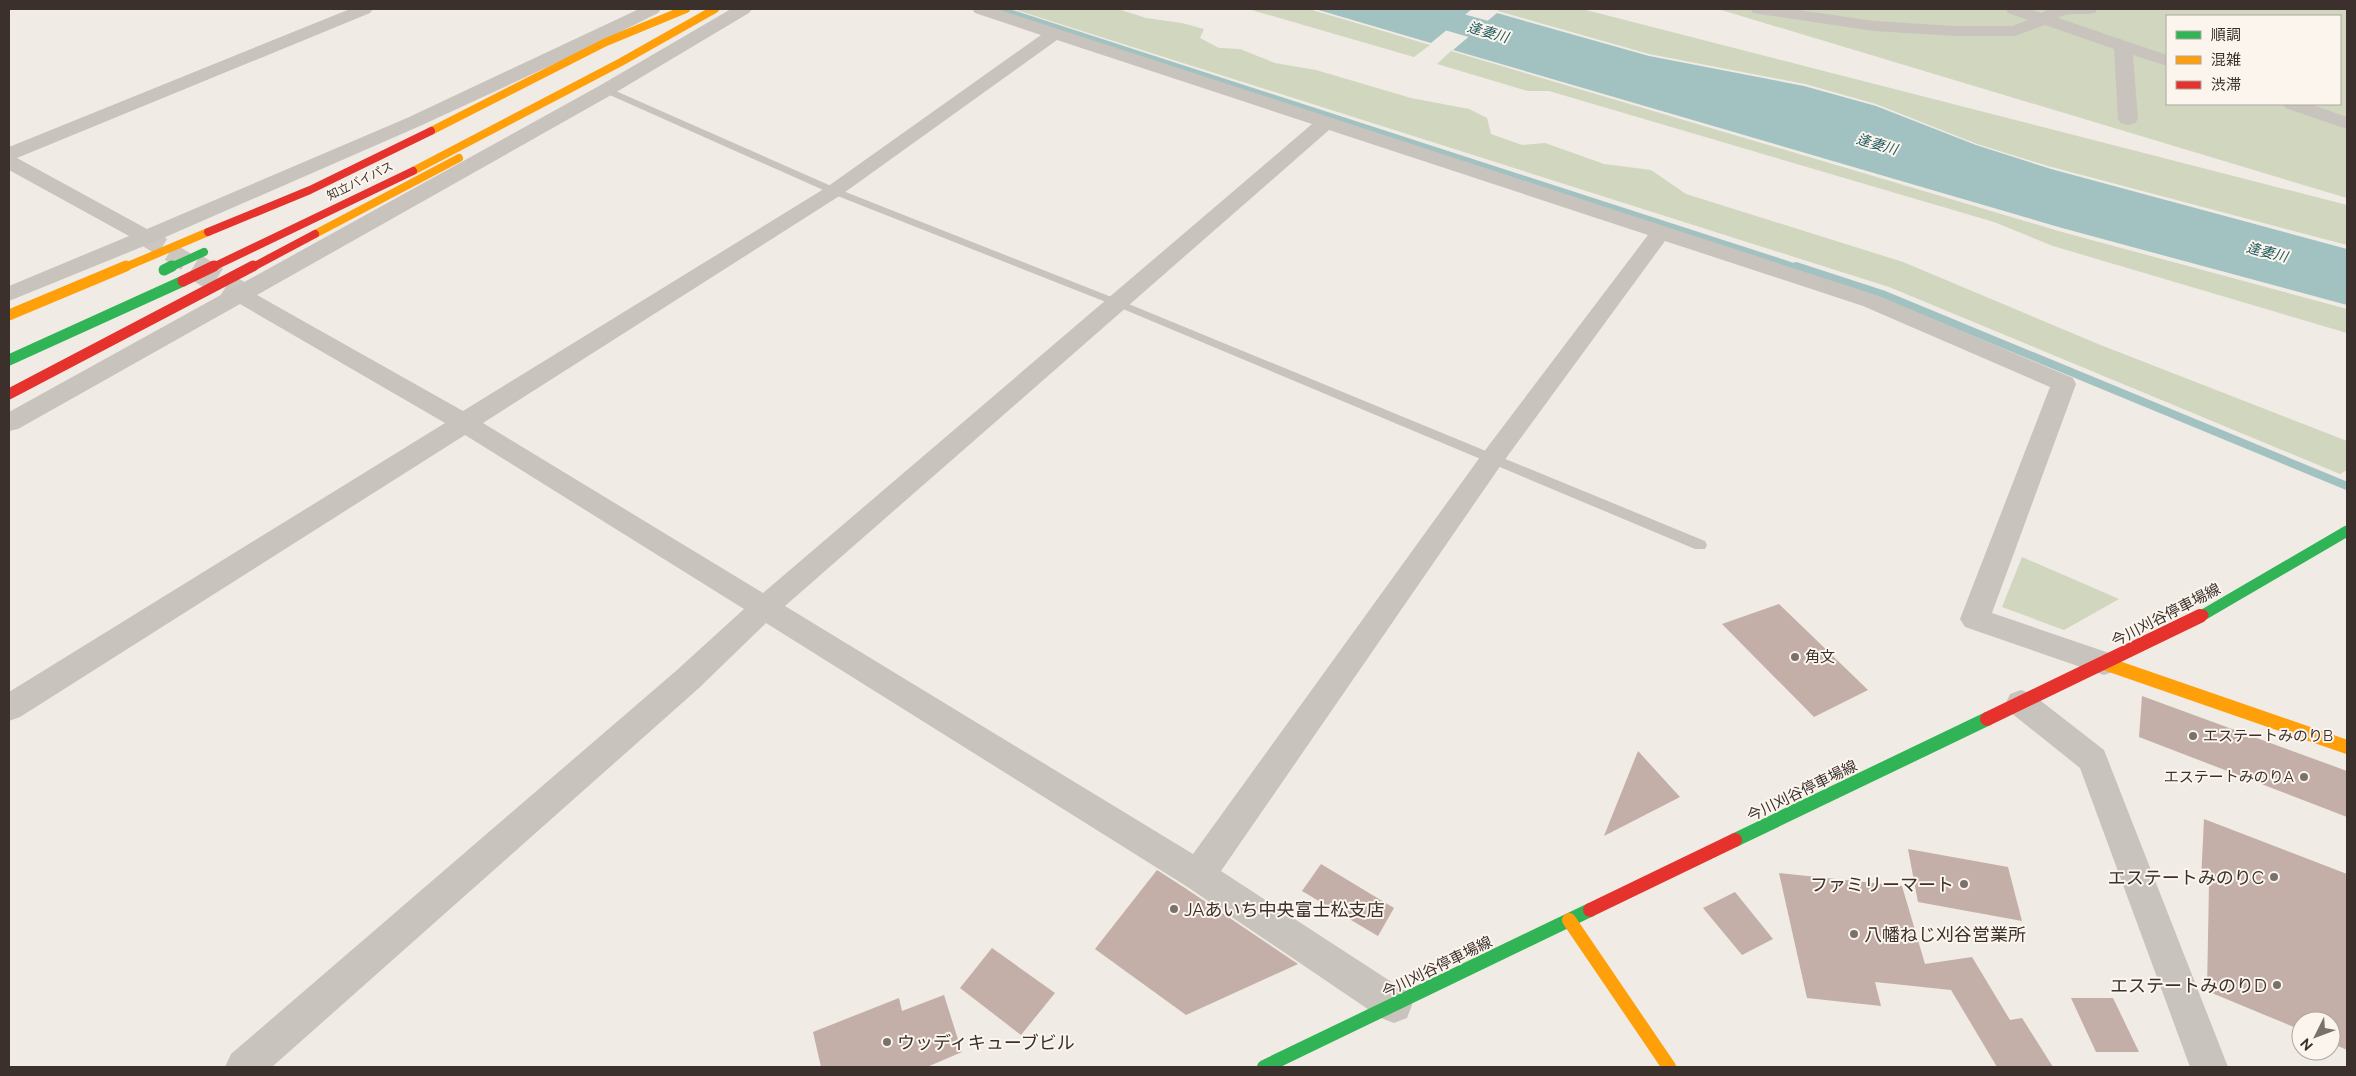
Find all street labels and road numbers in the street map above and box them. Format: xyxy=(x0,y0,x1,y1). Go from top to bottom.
street label: 知立バイパス xyxy=(325,159,395,203)
street label: 今川刈谷停車場線 xyxy=(2108,580,2224,650)
street label: 今川刈谷停車場線 xyxy=(1744,757,1860,825)
street label: 今川刈谷停車場線 xyxy=(1379,933,1495,1001)

